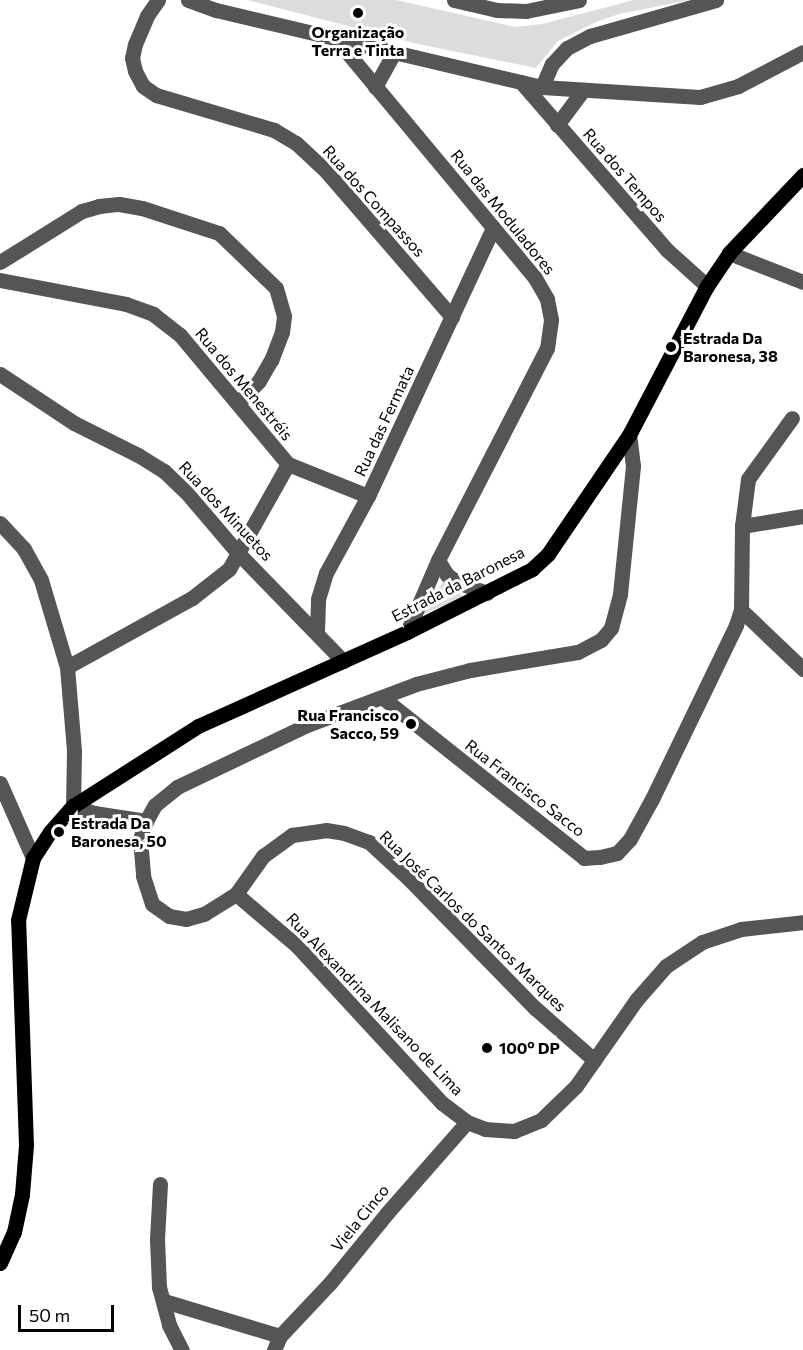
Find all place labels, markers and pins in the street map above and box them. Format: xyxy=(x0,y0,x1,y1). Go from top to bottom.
marker: Organização Terra e Tinta xyxy=(351,6,365,20)
place label: Organização Terra e Tinta xyxy=(312,22,404,60)
place label: Estrada Da Baronesa, 38 xyxy=(683,328,778,366)
marker: Estrada Da Baronesa, 38 xyxy=(664,340,678,354)
place label: Rua Francisco Sacco, 59 xyxy=(297,705,399,743)
marker: Rua Francisco Sacco, 59 xyxy=(404,717,418,731)
place label: Estrada Da Baronesa, 50 xyxy=(71,813,167,851)
marker: Estrada Da Baronesa, 50 xyxy=(52,825,66,839)
place label: 100º DP xyxy=(499,1038,560,1058)
marker: 100º DP xyxy=(480,1041,494,1055)

